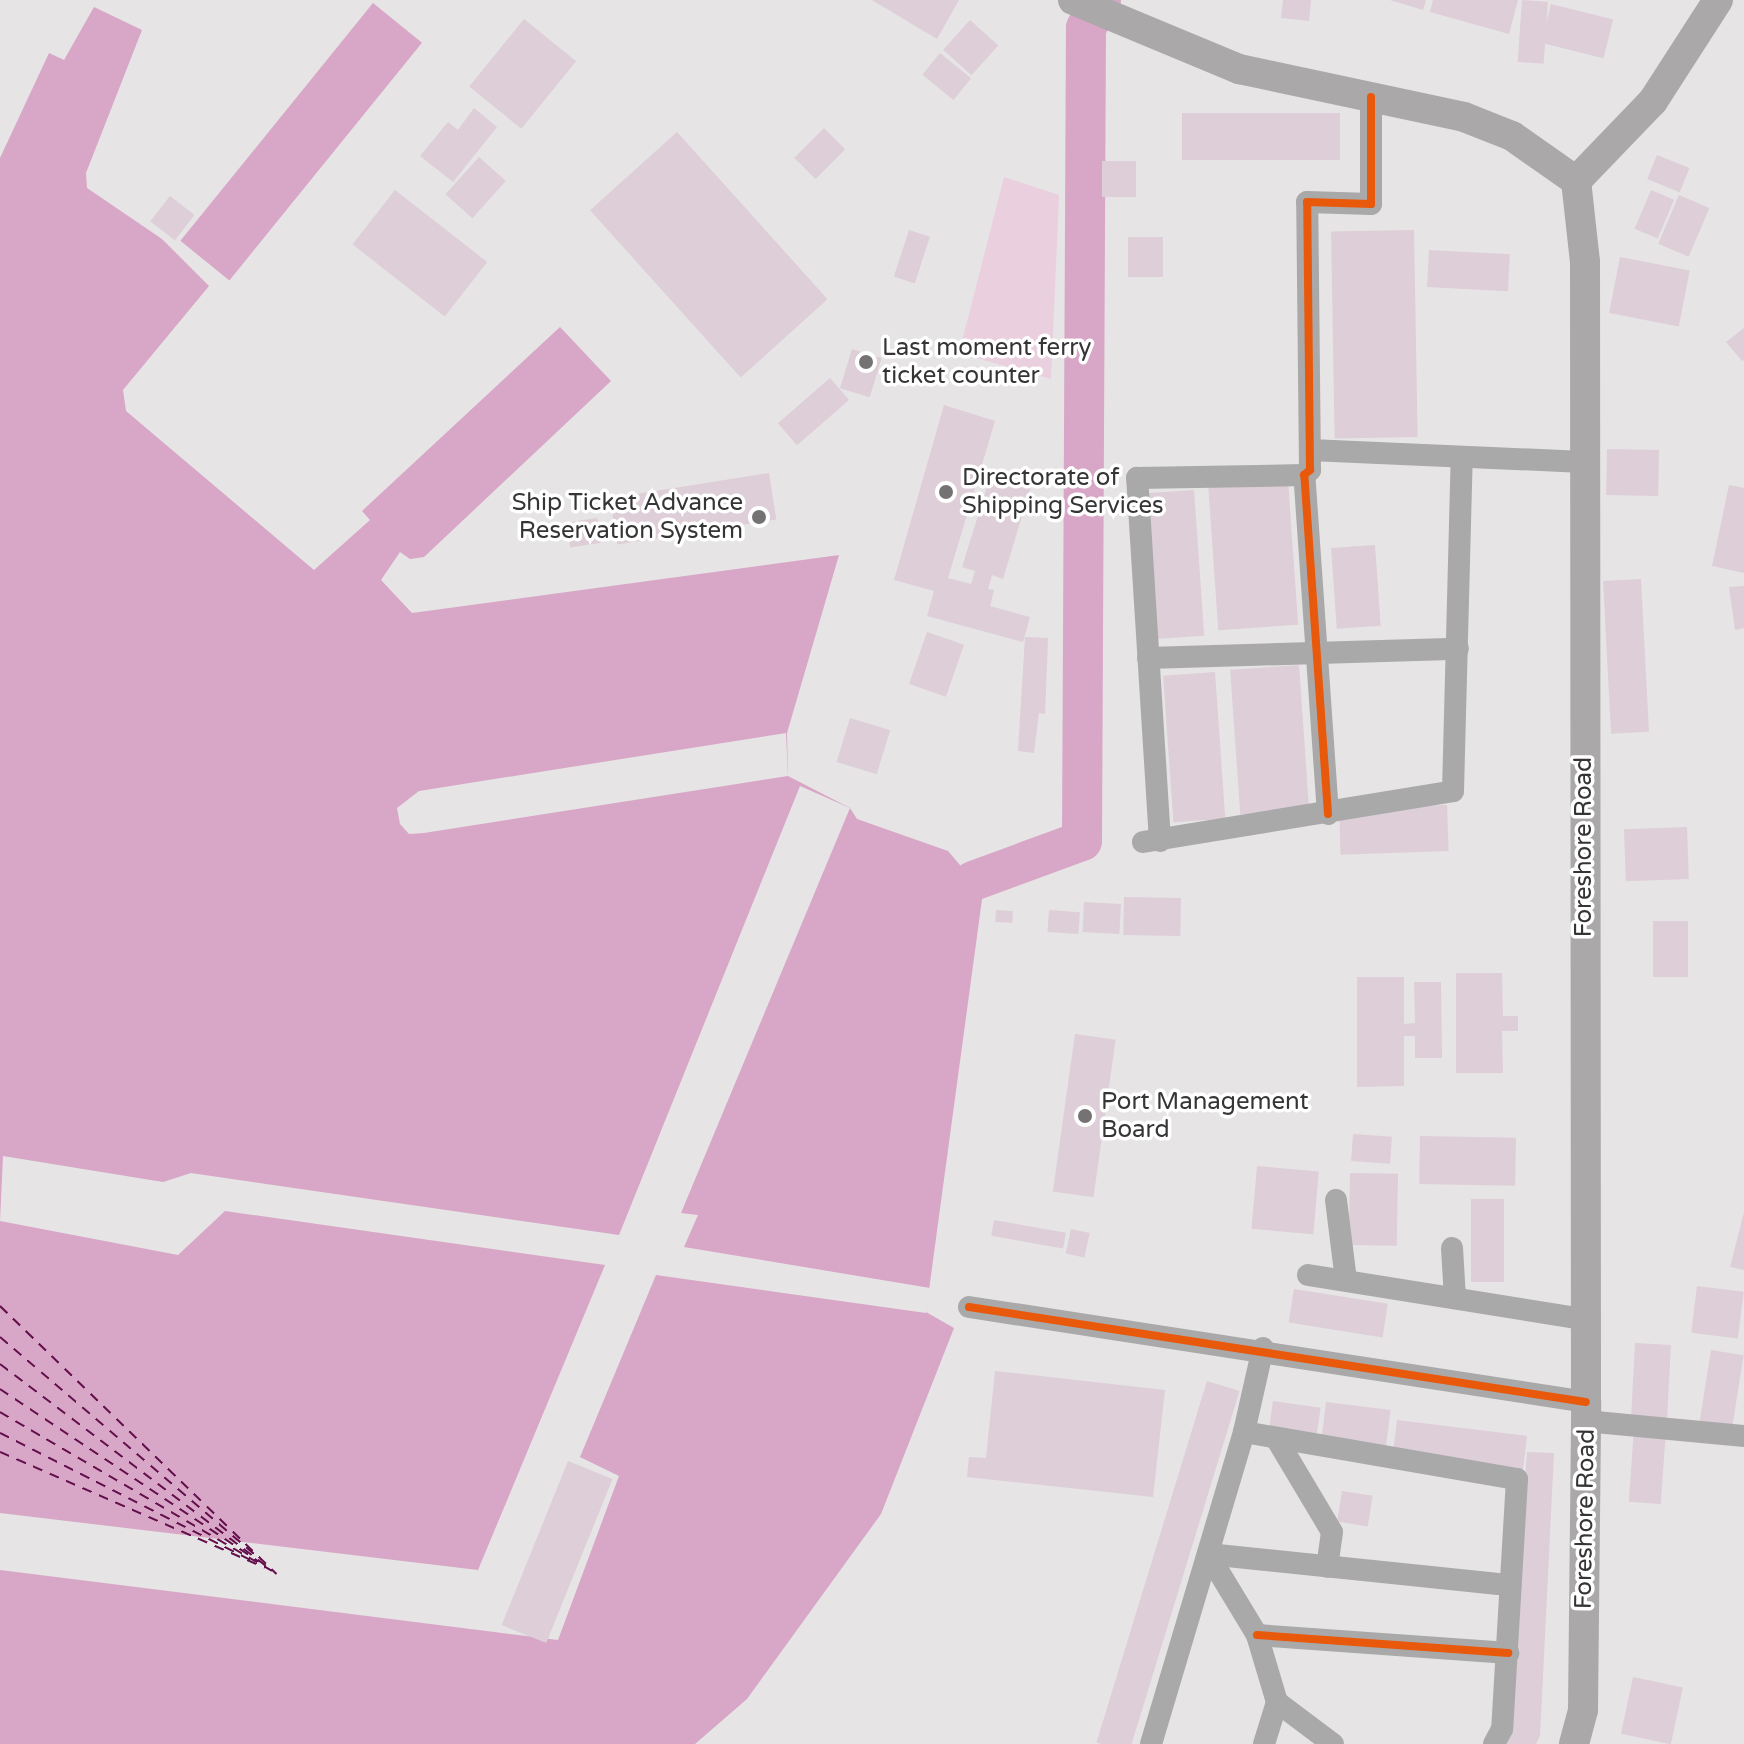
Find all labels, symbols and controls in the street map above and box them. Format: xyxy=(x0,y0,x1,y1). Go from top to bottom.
place label: Last moment ferry ticket counter xyxy=(882,334,1091,390)
marker: Last moment ferry ticket counter xyxy=(857,353,875,371)
place label: Directorate of Shipping Services xyxy=(962,464,1164,520)
marker: Directorate of Shipping Services xyxy=(937,483,955,501)
place label: Ship Ticket Advance Reservation System xyxy=(512,489,743,545)
marker: Ship Ticket Advance Reservation System xyxy=(750,508,768,526)
street label: Foreshore Road xyxy=(1570,757,1598,937)
place label: Port Management Board xyxy=(1101,1088,1309,1144)
marker: Port Management Board xyxy=(1076,1107,1094,1125)
street label: Foreshore Road xyxy=(1569,1429,1601,1609)

